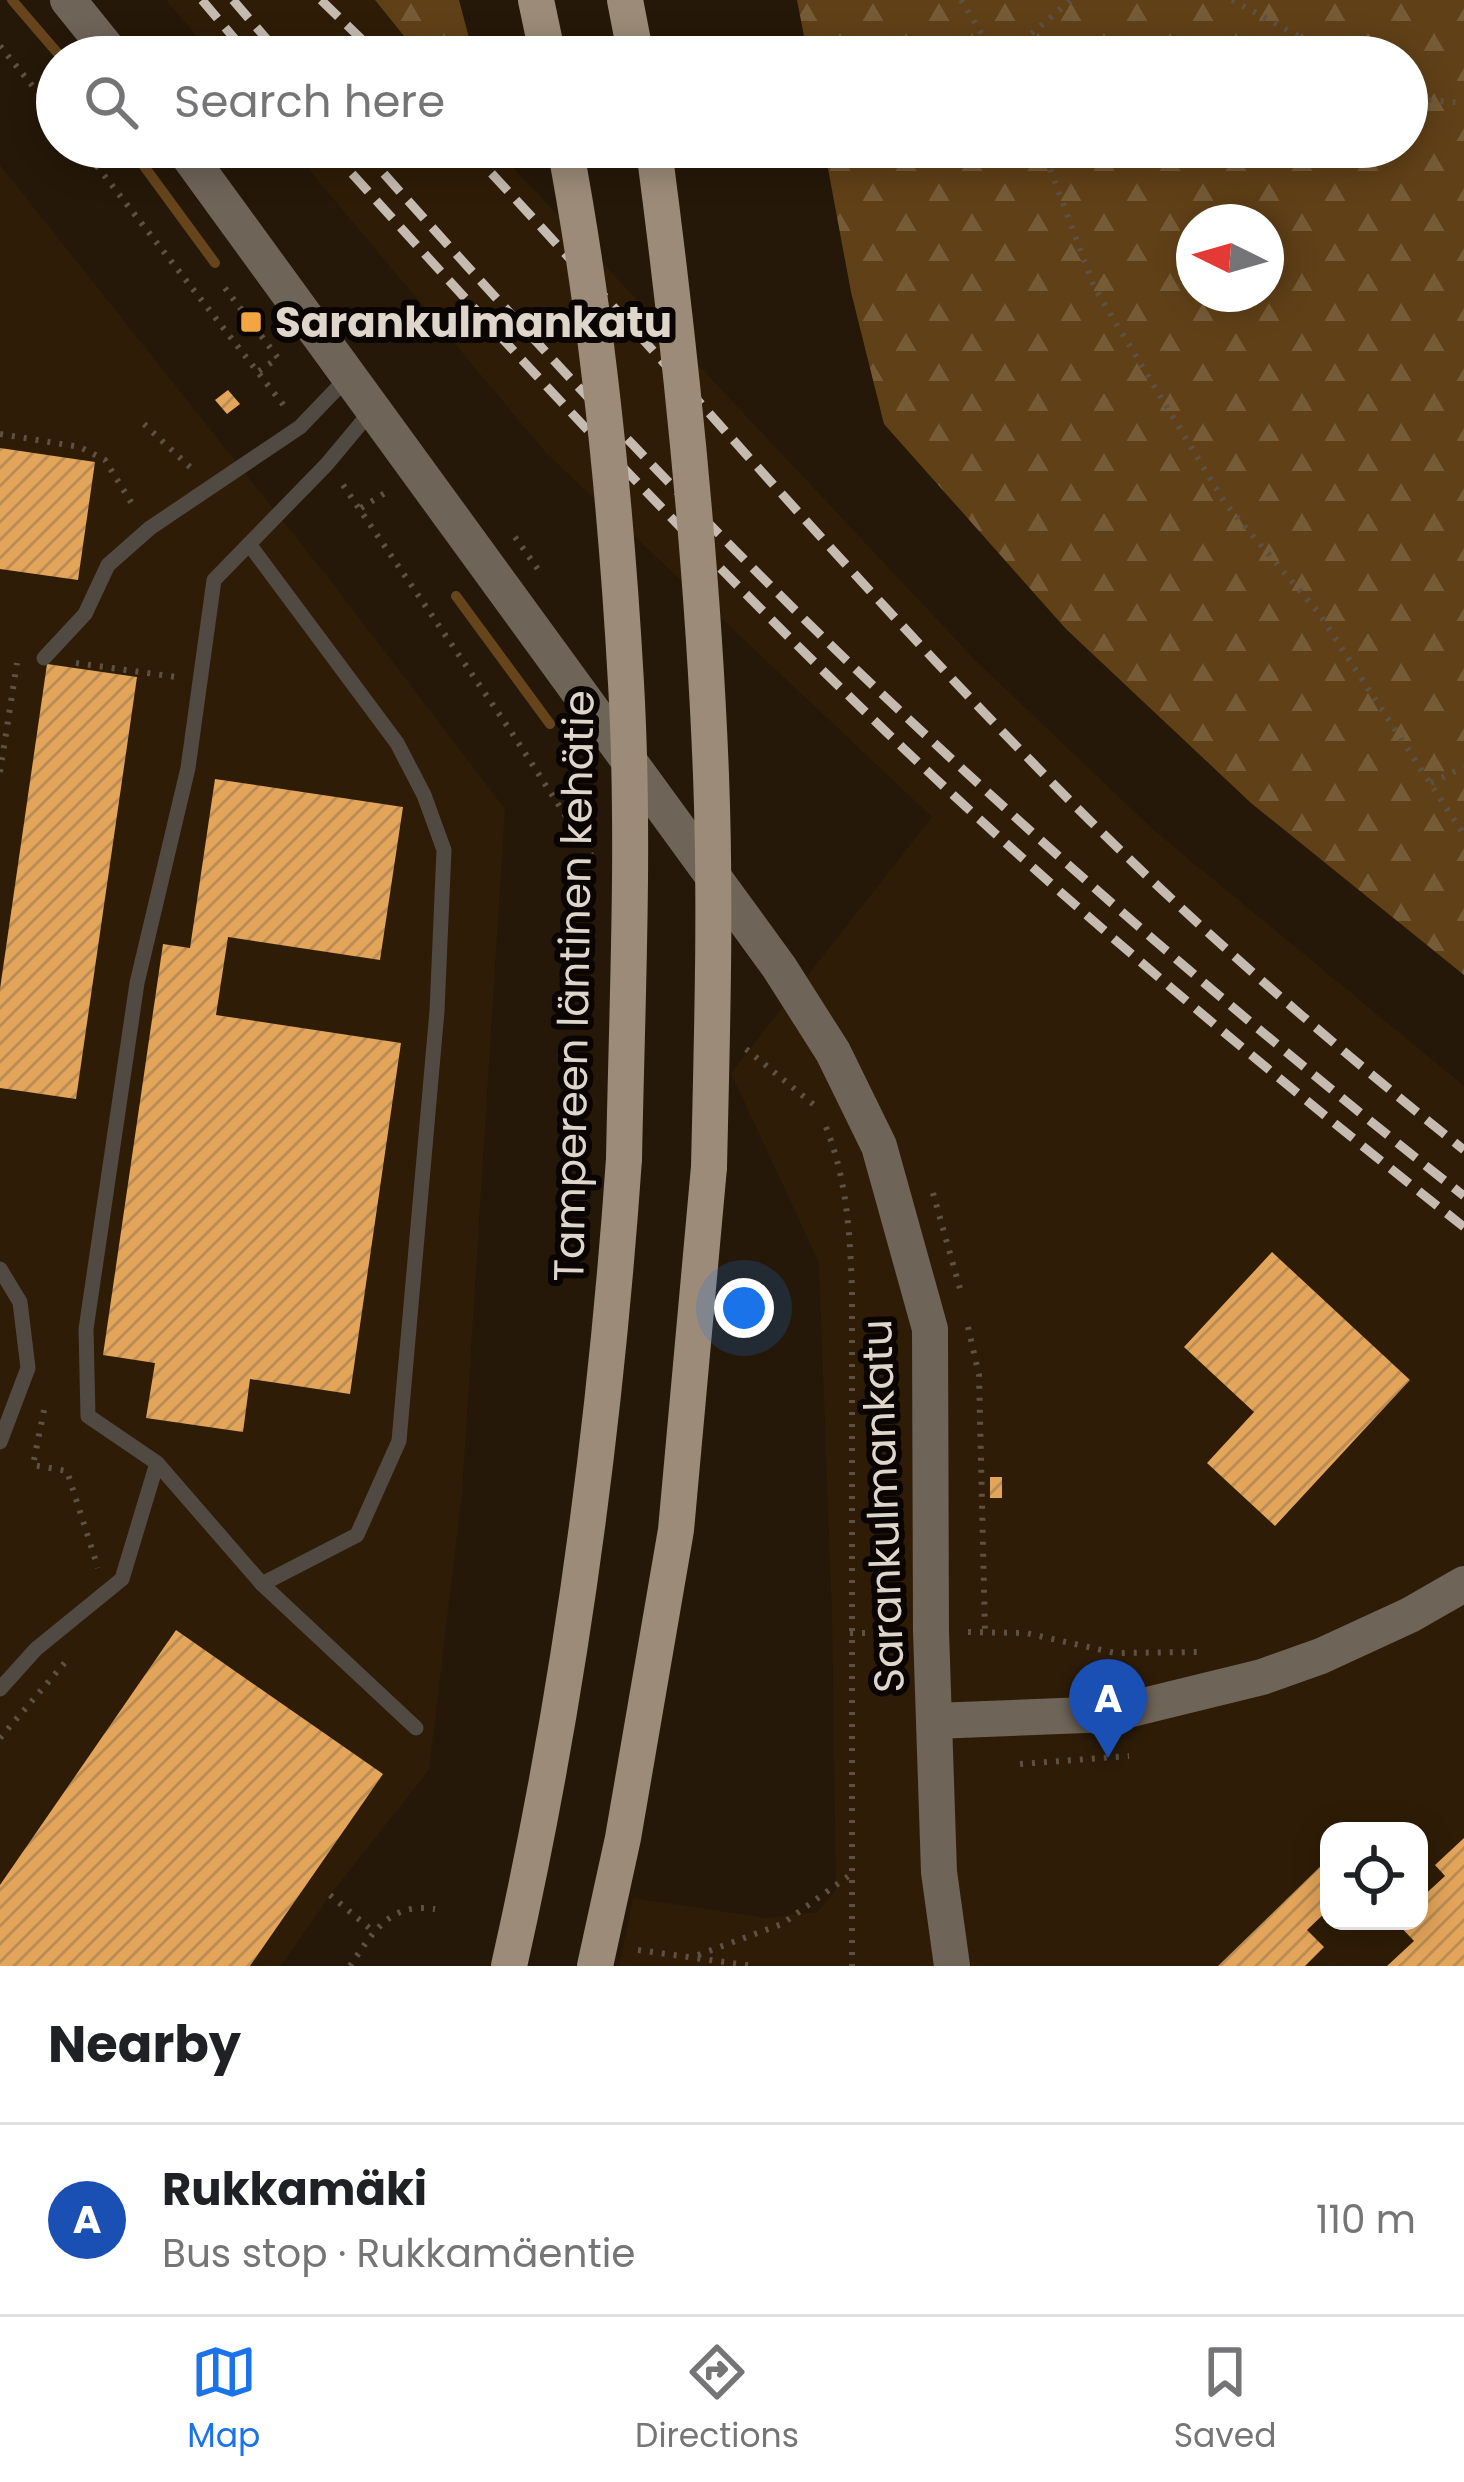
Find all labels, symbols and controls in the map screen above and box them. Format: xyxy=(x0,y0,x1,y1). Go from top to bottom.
search box xyxy=(36,36,1428,168)
icon: search xyxy=(78,69,144,135)
text: Search here xyxy=(174,70,445,133)
north arrow xyxy=(1176,204,1284,312)
place label: Sarankulmankatu xyxy=(275,293,672,352)
marker: Sarankulmankatu xyxy=(238,309,264,335)
street label: Tampereen läntinen kehätie xyxy=(539,690,609,1282)
your location xyxy=(714,1278,774,1338)
street label: Sarankulmankatu xyxy=(847,1318,919,1694)
pin: A xyxy=(1069,1659,1147,1758)
map controls xyxy=(1320,1822,1428,1930)
button: locate xyxy=(1320,1822,1428,1930)
text: Nearby xyxy=(48,2008,241,2080)
text: Rukkamäki xyxy=(162,2158,427,2221)
text: A xyxy=(73,2192,101,2247)
text: 110 m xyxy=(1316,2192,1416,2247)
text: Bus stop · Rukkamäentie xyxy=(162,2226,635,2281)
tab: Map xyxy=(187,2339,260,2461)
tab: Directions xyxy=(635,2339,799,2461)
tab: Saved xyxy=(1174,2339,1277,2461)

